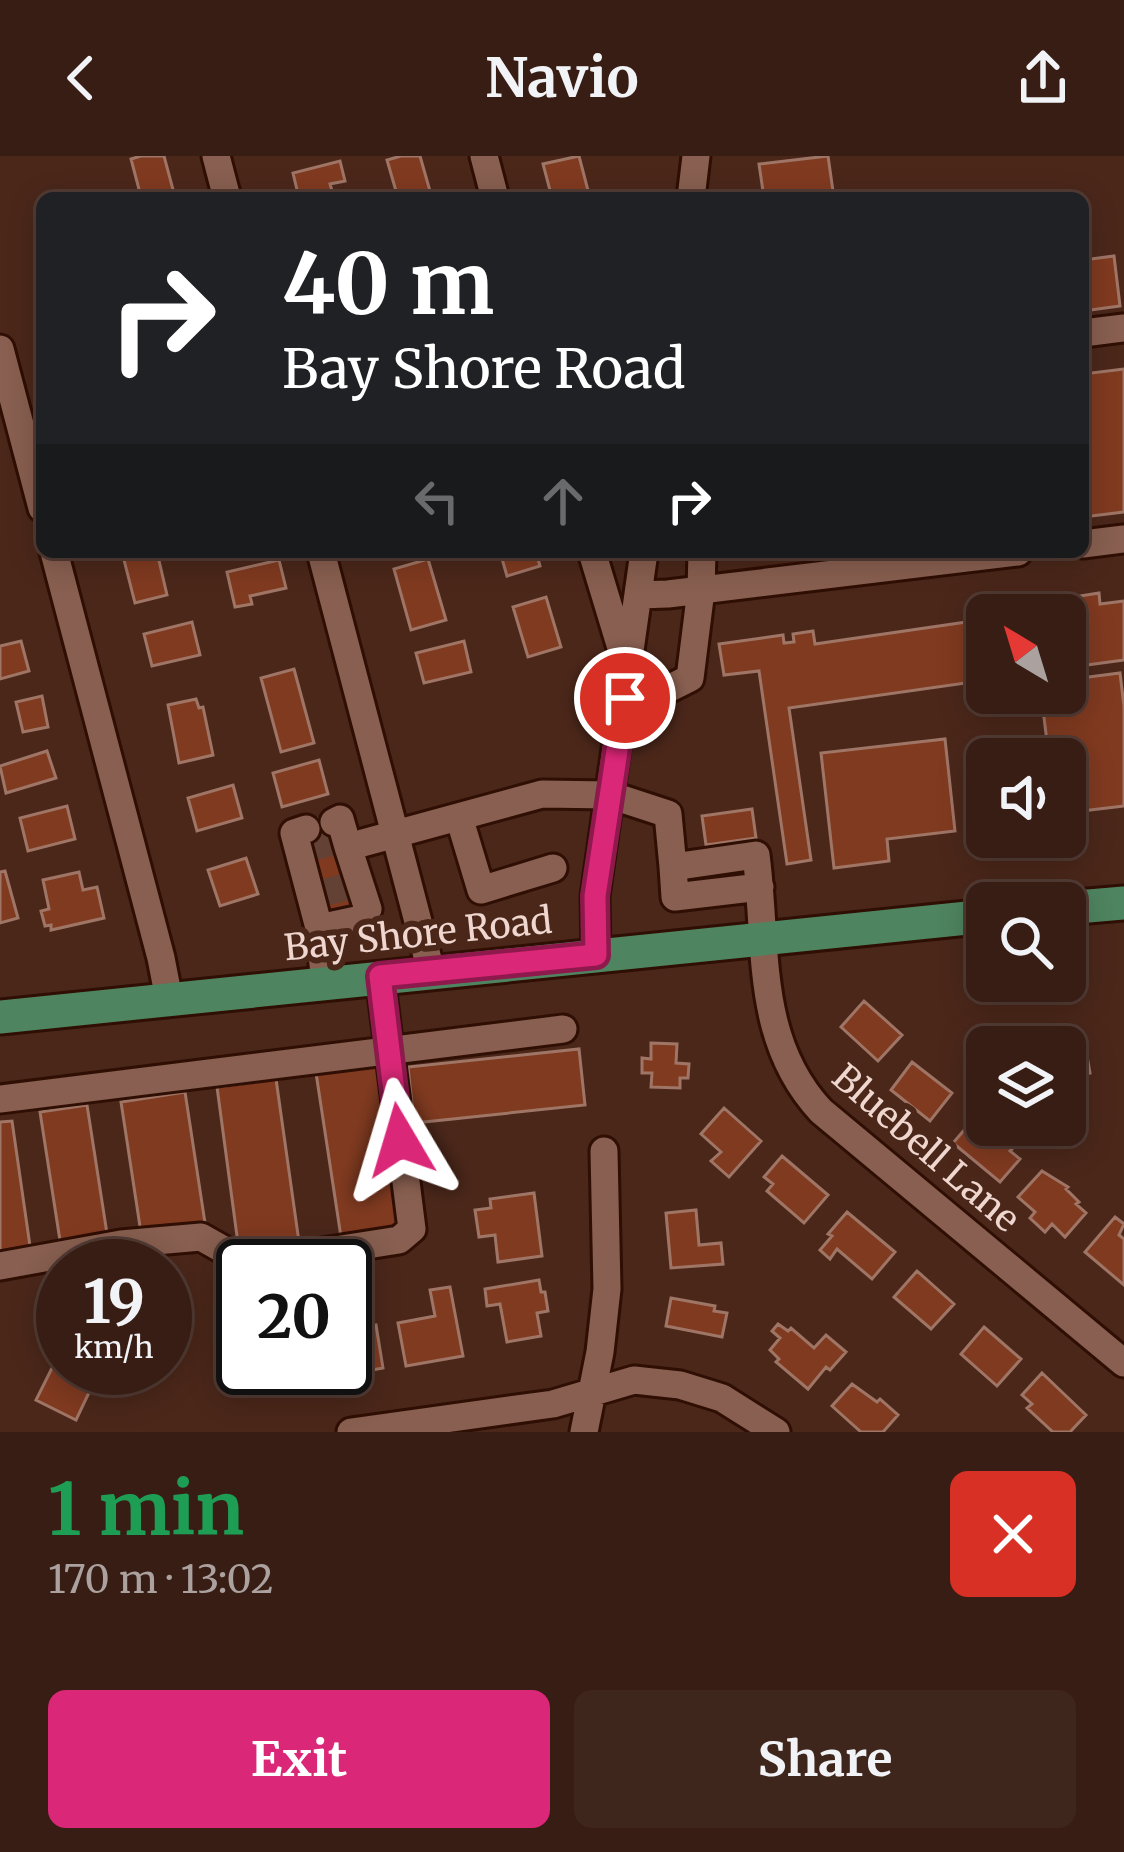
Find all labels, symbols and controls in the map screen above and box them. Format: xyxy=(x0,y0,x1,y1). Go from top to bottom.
text: Navio xyxy=(485,44,639,112)
icon: back xyxy=(48,45,114,111)
icon: share xyxy=(1010,45,1076,111)
text: 40 m xyxy=(282,231,494,337)
icon: right xyxy=(84,240,240,396)
text: Bay Shore Road xyxy=(282,335,685,403)
icon: left xyxy=(404,468,470,534)
icon: ahead xyxy=(530,468,596,534)
icon: right xyxy=(656,468,722,534)
north arrow xyxy=(966,594,1086,714)
map controls xyxy=(966,594,1086,1146)
pin xyxy=(574,647,676,749)
icon: arrive xyxy=(592,665,658,731)
button: sound xyxy=(966,738,1086,858)
button: search xyxy=(966,882,1086,1002)
street label: Bay Shore Road xyxy=(282,898,554,970)
button: layers xyxy=(966,1026,1086,1146)
street label: Bluebell Lane xyxy=(823,1055,1029,1241)
position arrow xyxy=(337,1077,463,1203)
speed limit sign: 20 xyxy=(216,1239,372,1395)
text: 19 xyxy=(83,1264,145,1339)
text: km/h xyxy=(74,1328,154,1366)
text: 1 min xyxy=(48,1464,244,1555)
button: close xyxy=(950,1471,1076,1597)
text: 170 m · 13:02 xyxy=(48,1555,274,1604)
button: Exit xyxy=(48,1690,550,1828)
button: Share xyxy=(574,1690,1076,1828)

